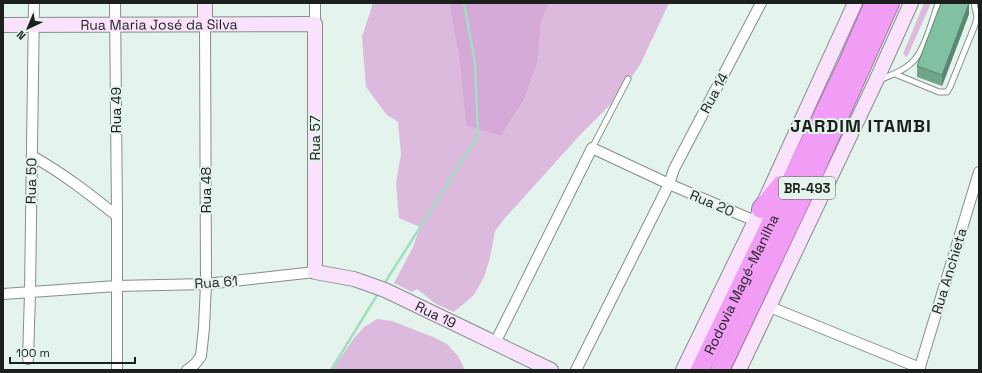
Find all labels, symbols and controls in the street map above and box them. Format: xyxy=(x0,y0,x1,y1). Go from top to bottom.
north arrow xyxy=(8,8,48,48)
street label: Rua Maria José da Silva xyxy=(80,15,238,34)
text: N xyxy=(14,28,29,43)
street label: Rua 14 xyxy=(696,69,732,116)
street label: Rua 49 xyxy=(107,87,125,133)
district label: JARDIM ITAMBI xyxy=(790,114,932,137)
street label: Rua 57 xyxy=(306,115,324,161)
street label: Rua 50 xyxy=(22,158,40,204)
street label: Rua 48 xyxy=(197,166,215,213)
road number: BR-493 xyxy=(779,177,835,199)
street label: Rua 20 xyxy=(687,186,737,220)
street label: Rodovia Magé-Manilha xyxy=(700,211,783,357)
street label: Rua Anchieta xyxy=(927,226,971,316)
street label: Rua 61 xyxy=(194,272,238,292)
street label: Rua 19 xyxy=(412,297,459,332)
scale bar xyxy=(10,339,135,365)
text: 100 m xyxy=(16,345,50,361)

